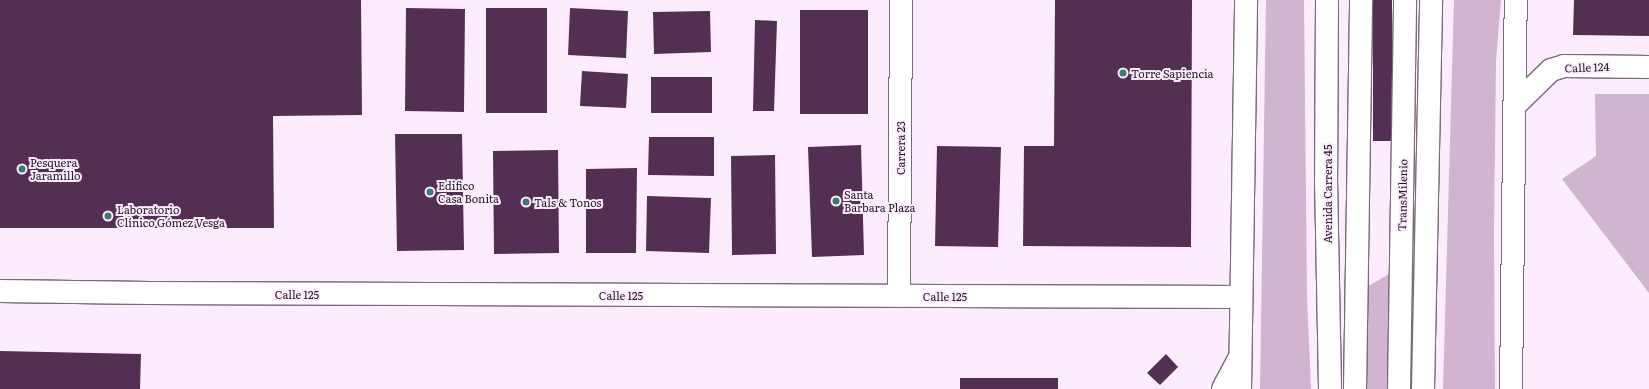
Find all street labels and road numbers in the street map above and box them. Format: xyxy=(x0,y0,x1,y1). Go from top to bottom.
street label: Calle 124 xyxy=(1564,60,1610,74)
street label: Carrera 23 xyxy=(893,121,907,175)
street label: Avenida Carrera 45 xyxy=(1320,144,1334,244)
street label: TransMilenio xyxy=(1395,159,1409,231)
street label: Calle 125 xyxy=(275,287,319,301)
street label: Calle 125 xyxy=(599,288,643,302)
street label: Calle 125 xyxy=(923,289,967,303)

